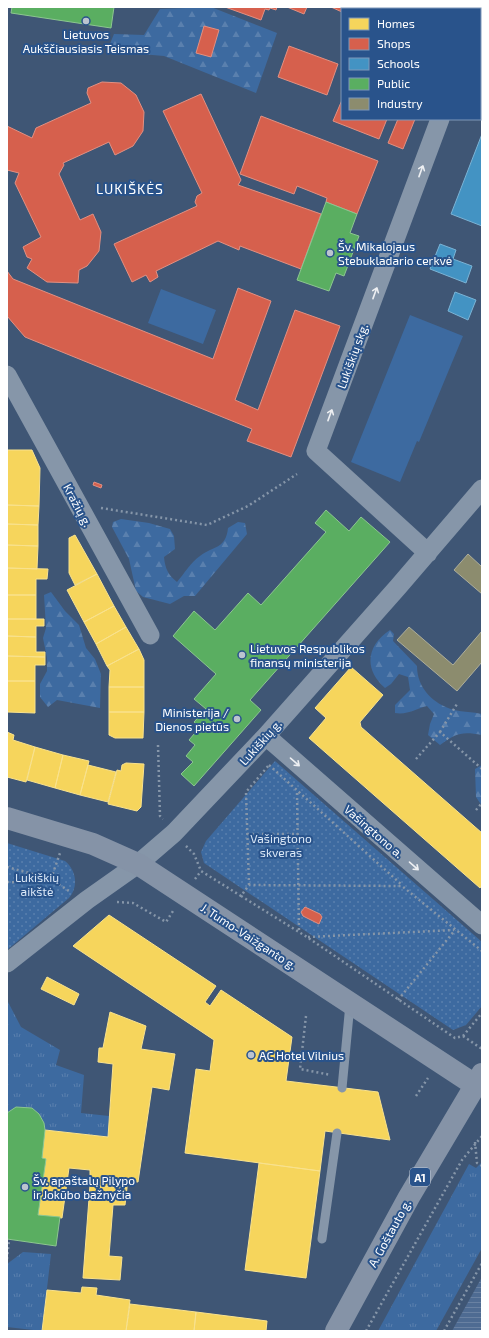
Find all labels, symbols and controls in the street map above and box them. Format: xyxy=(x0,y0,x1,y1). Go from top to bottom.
legend xyxy=(341,8,481,120)
marker: Lietuvos Aukščiausiasis Teismas xyxy=(81,16,91,26)
text: Homes xyxy=(377,16,415,30)
place label: Lietuvos Aukščiausiasis Teismas xyxy=(23,27,149,55)
text: Shops xyxy=(377,36,411,50)
text: Schools xyxy=(377,56,420,70)
text: Public xyxy=(377,76,410,90)
text: Industry xyxy=(377,96,423,110)
one-way arrow xyxy=(417,166,425,178)
district label: LUKIŠKĖS xyxy=(96,180,164,197)
place label: Šv. Mikalojaus Stebukladario cerkvė xyxy=(338,239,452,267)
marker: Šv. Mikalojaus Stebukladario cerkvė xyxy=(325,248,335,258)
one-way arrow xyxy=(372,288,380,300)
street label: Lukiškių skg. xyxy=(334,321,370,391)
one-way arrow xyxy=(326,409,334,421)
street label: Kražių g. xyxy=(61,481,95,529)
place label: Lietuvos Respublikos finansų ministerija xyxy=(250,641,365,670)
marker: Lietuvos Respublikos finansų ministerija xyxy=(237,650,247,660)
place label: Ministerija / Dienos pietūs xyxy=(155,705,229,733)
marker: Ministerija / Dienos pietūs xyxy=(232,714,242,724)
street label: Lukiškių g. xyxy=(236,716,284,768)
one-way arrow xyxy=(290,757,301,766)
street label: Vašingtono a. xyxy=(342,802,406,860)
park label: Vašingtono skveras xyxy=(250,831,312,859)
one-way arrow xyxy=(409,861,419,870)
park label: Lukiškių aikštė xyxy=(15,870,59,898)
street label: J. Tumo-Vaižganto g. xyxy=(199,900,299,972)
place label: AC Hotel Vilnius xyxy=(259,1048,344,1062)
marker: AC Hotel Vilnius xyxy=(246,1050,256,1060)
road number: A1 xyxy=(410,1168,430,1186)
place label: Šv. apaštalų Pilypo ir Jokūbo bažnyčia xyxy=(33,1173,135,1201)
marker: Šv. apaštalų Pilypo ir Jokūbo bažnyčia xyxy=(20,1182,30,1192)
street label: A. Goštauto g. xyxy=(365,1197,413,1269)

